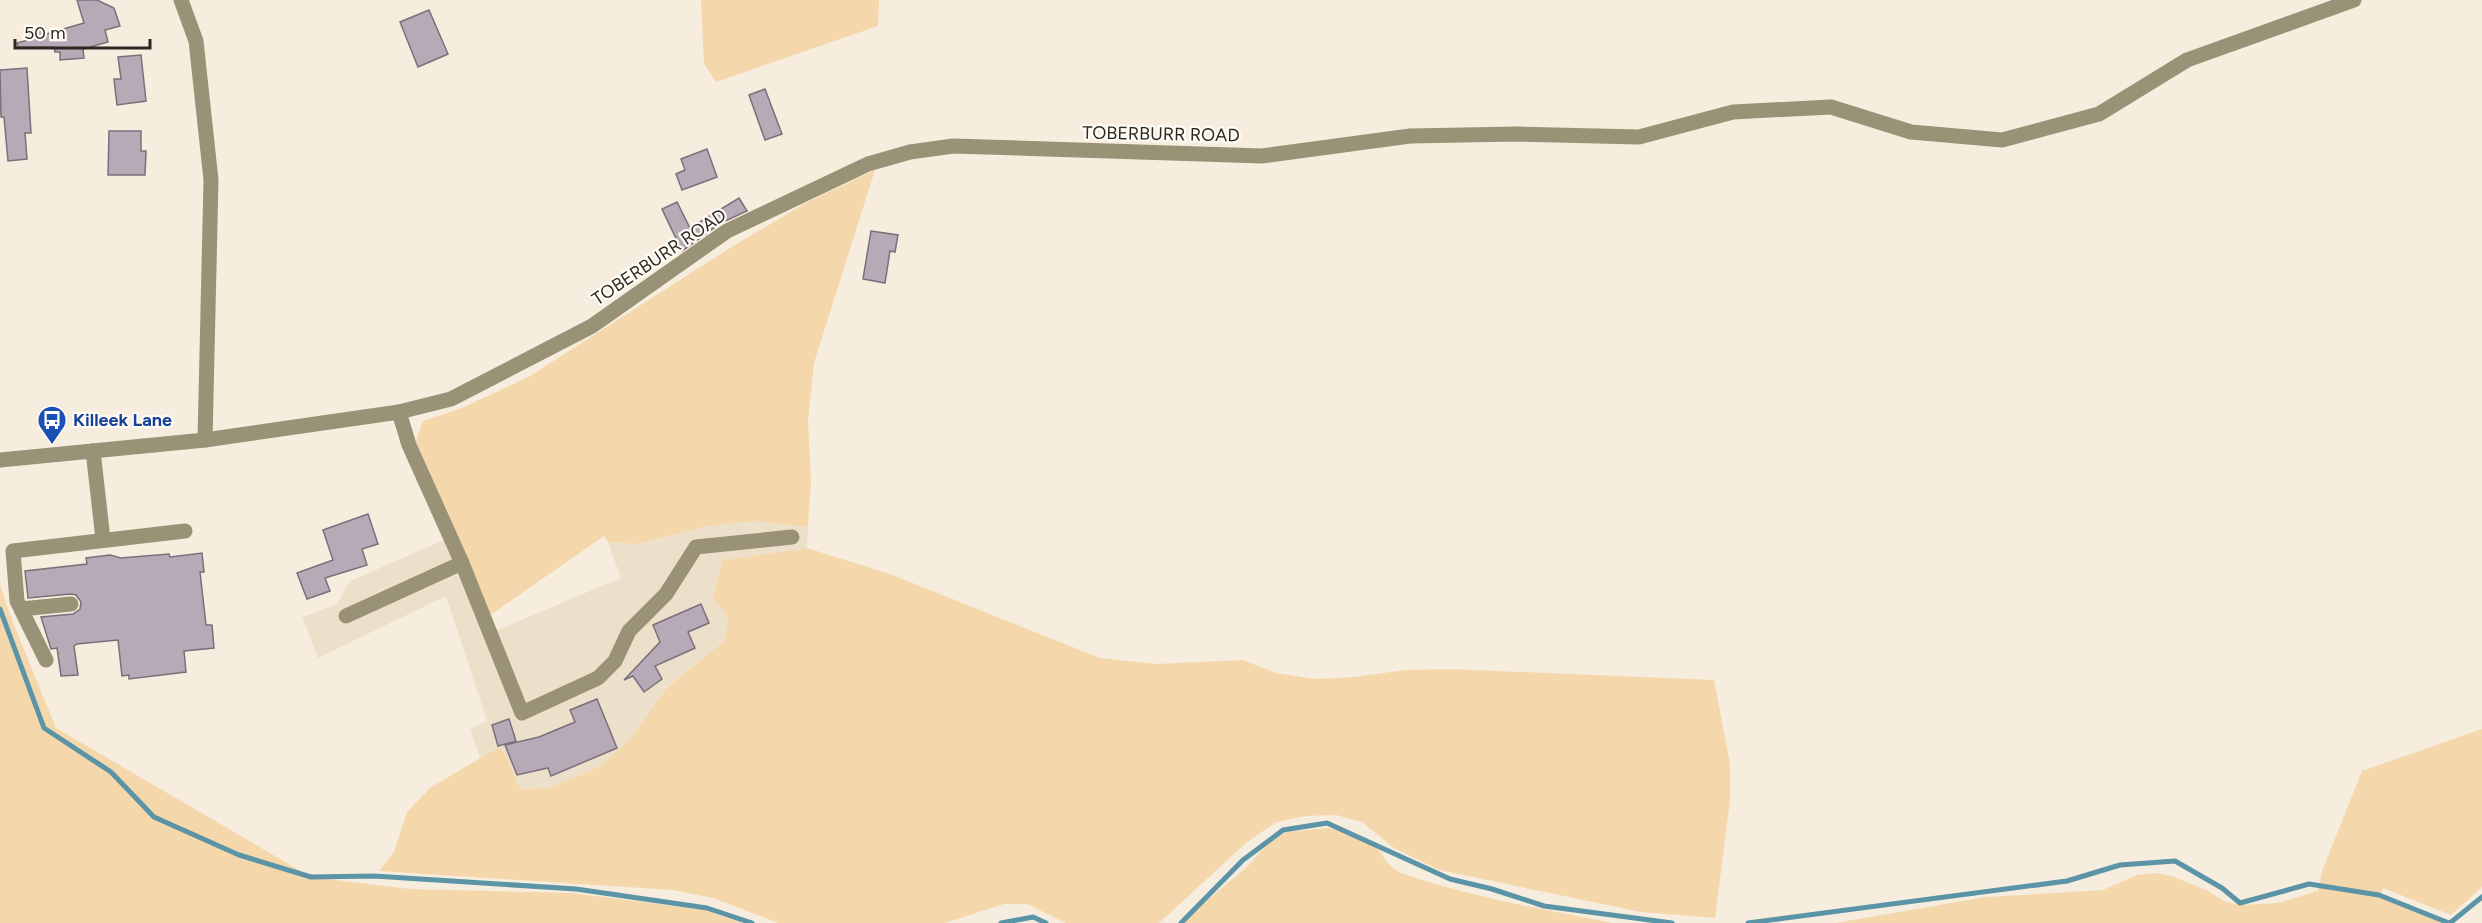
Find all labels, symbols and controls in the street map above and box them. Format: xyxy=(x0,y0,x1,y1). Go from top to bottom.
scale bar xyxy=(15,12,150,50)
text: 50 m xyxy=(24,22,66,44)
street label: TOBERBURR ROAD xyxy=(1082,122,1240,146)
street label: TOBERBURR ROAD xyxy=(588,204,730,310)
bus stop icon: Killeek Lane xyxy=(36,404,68,446)
place label: Killeek Lane xyxy=(73,409,172,431)

